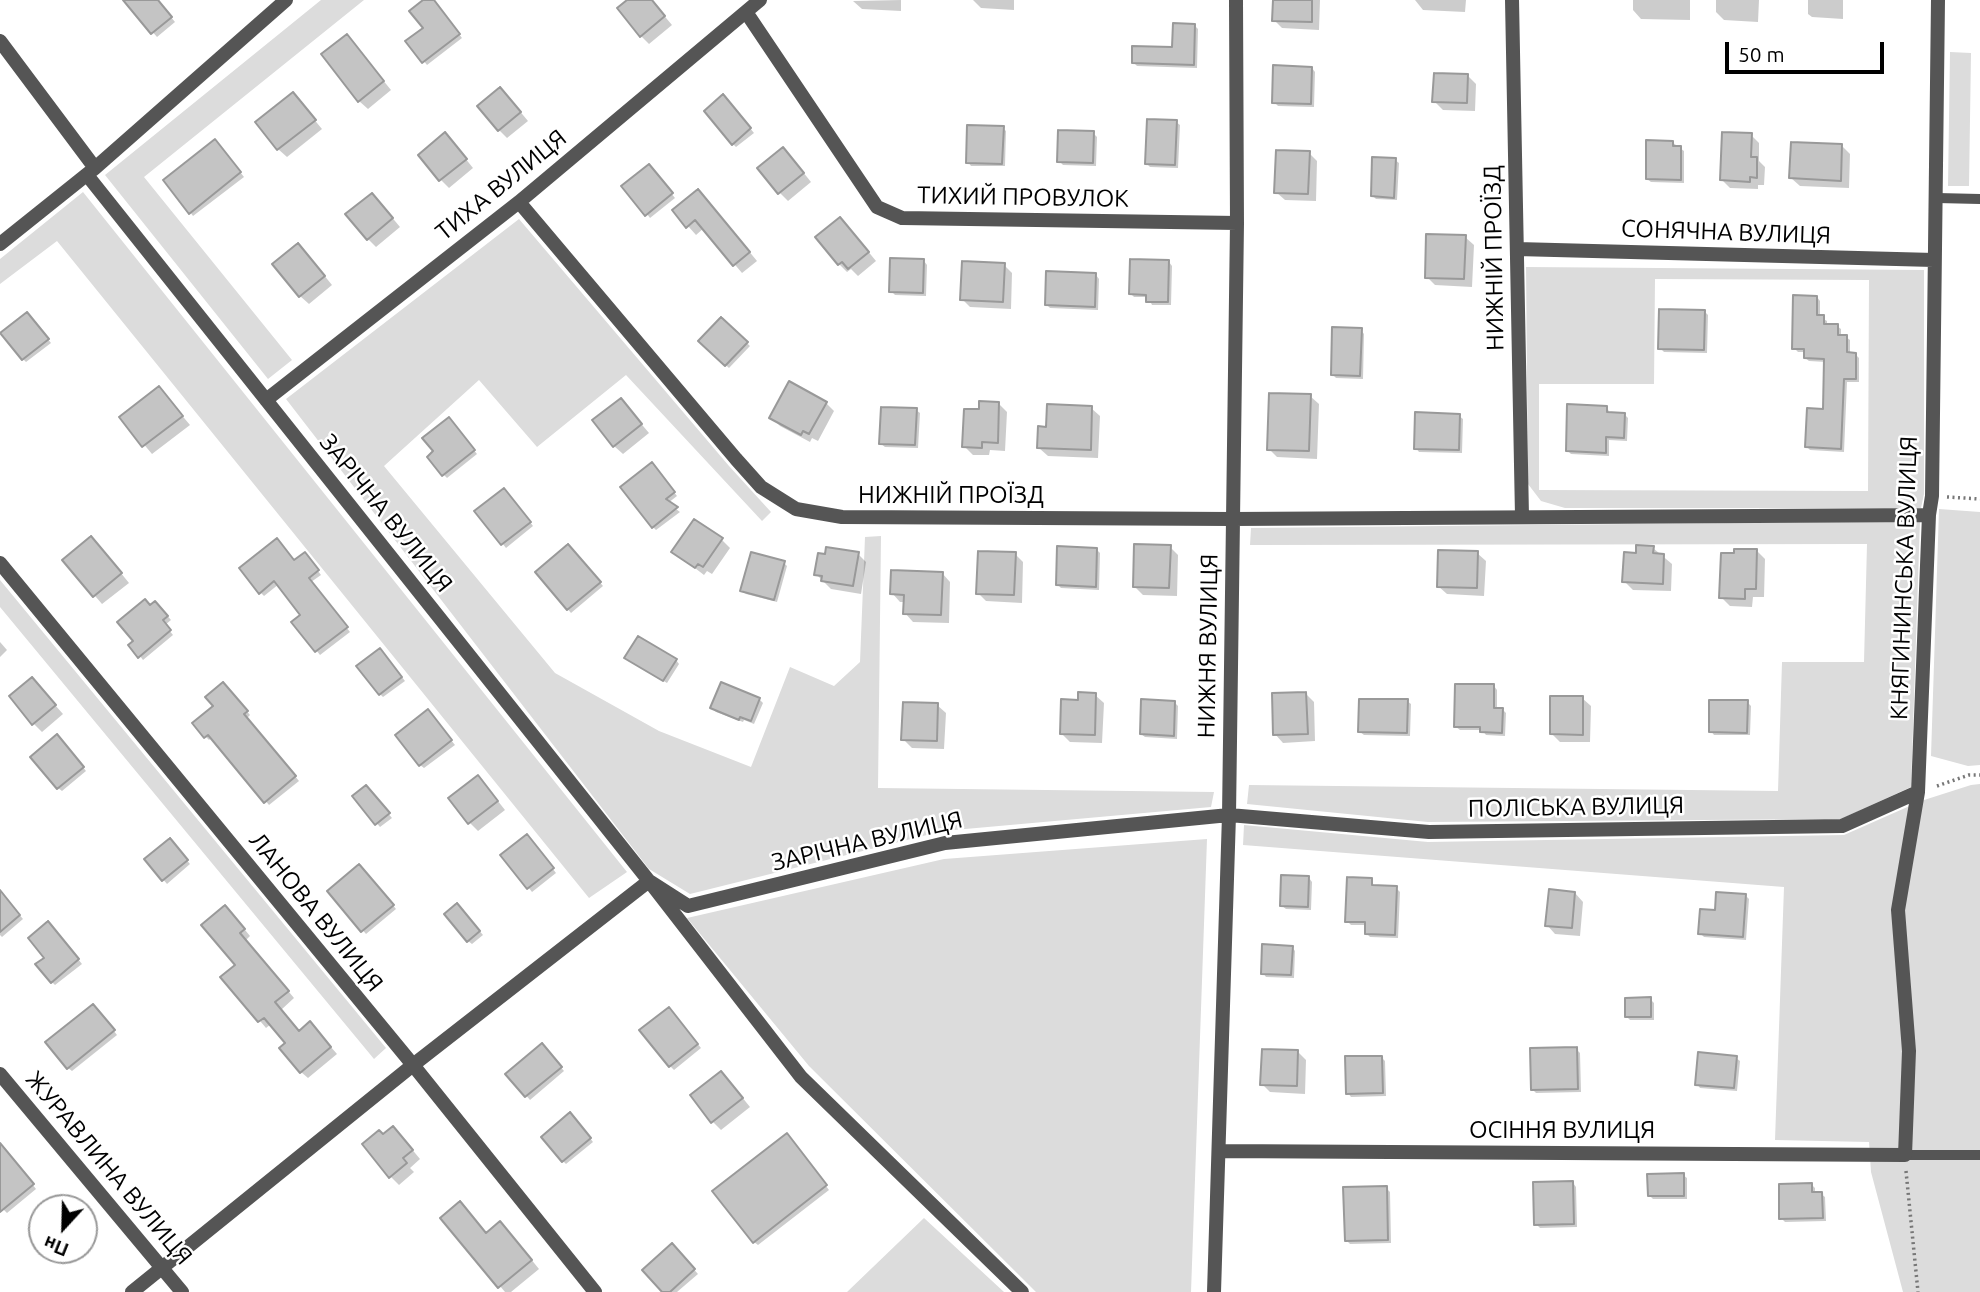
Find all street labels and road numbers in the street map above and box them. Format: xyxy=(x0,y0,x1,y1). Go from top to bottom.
street label: ТИХА ВУЛИЦЯ xyxy=(430,124,572,246)
street label: НИЖНІЙ ПРОЇЗД xyxy=(1478,165,1510,351)
street label: ТИХИЙ ПРОВУЛОК xyxy=(917,181,1129,213)
street label: СОНЯЧНА ВУЛИЦЯ xyxy=(1620,214,1832,250)
street label: ЗАРІЧНА ВУЛИЦЯ xyxy=(313,428,459,598)
street label: КНЯГИНИНСЬКА ВУЛИЦЯ xyxy=(1885,435,1923,721)
street label: НИЖНІЙ ПРОЇЗД xyxy=(858,481,1044,509)
street label: НИЖНЯ ВУЛИЦЯ xyxy=(1192,553,1224,739)
street label: ПОЛІСЬКА ВУЛИЦЯ xyxy=(1468,791,1684,823)
street label: ЗАРІЧНА ВУЛИЦЯ xyxy=(769,805,965,877)
street label: ЛАНОВА ВУЛИЦЯ xyxy=(243,826,389,998)
street label: ЖУРАВЛИНА ВУЛИЦЯ xyxy=(20,1065,198,1271)
street label: ОСІННЯ ВУЛИЦЯ xyxy=(1469,1116,1655,1144)

